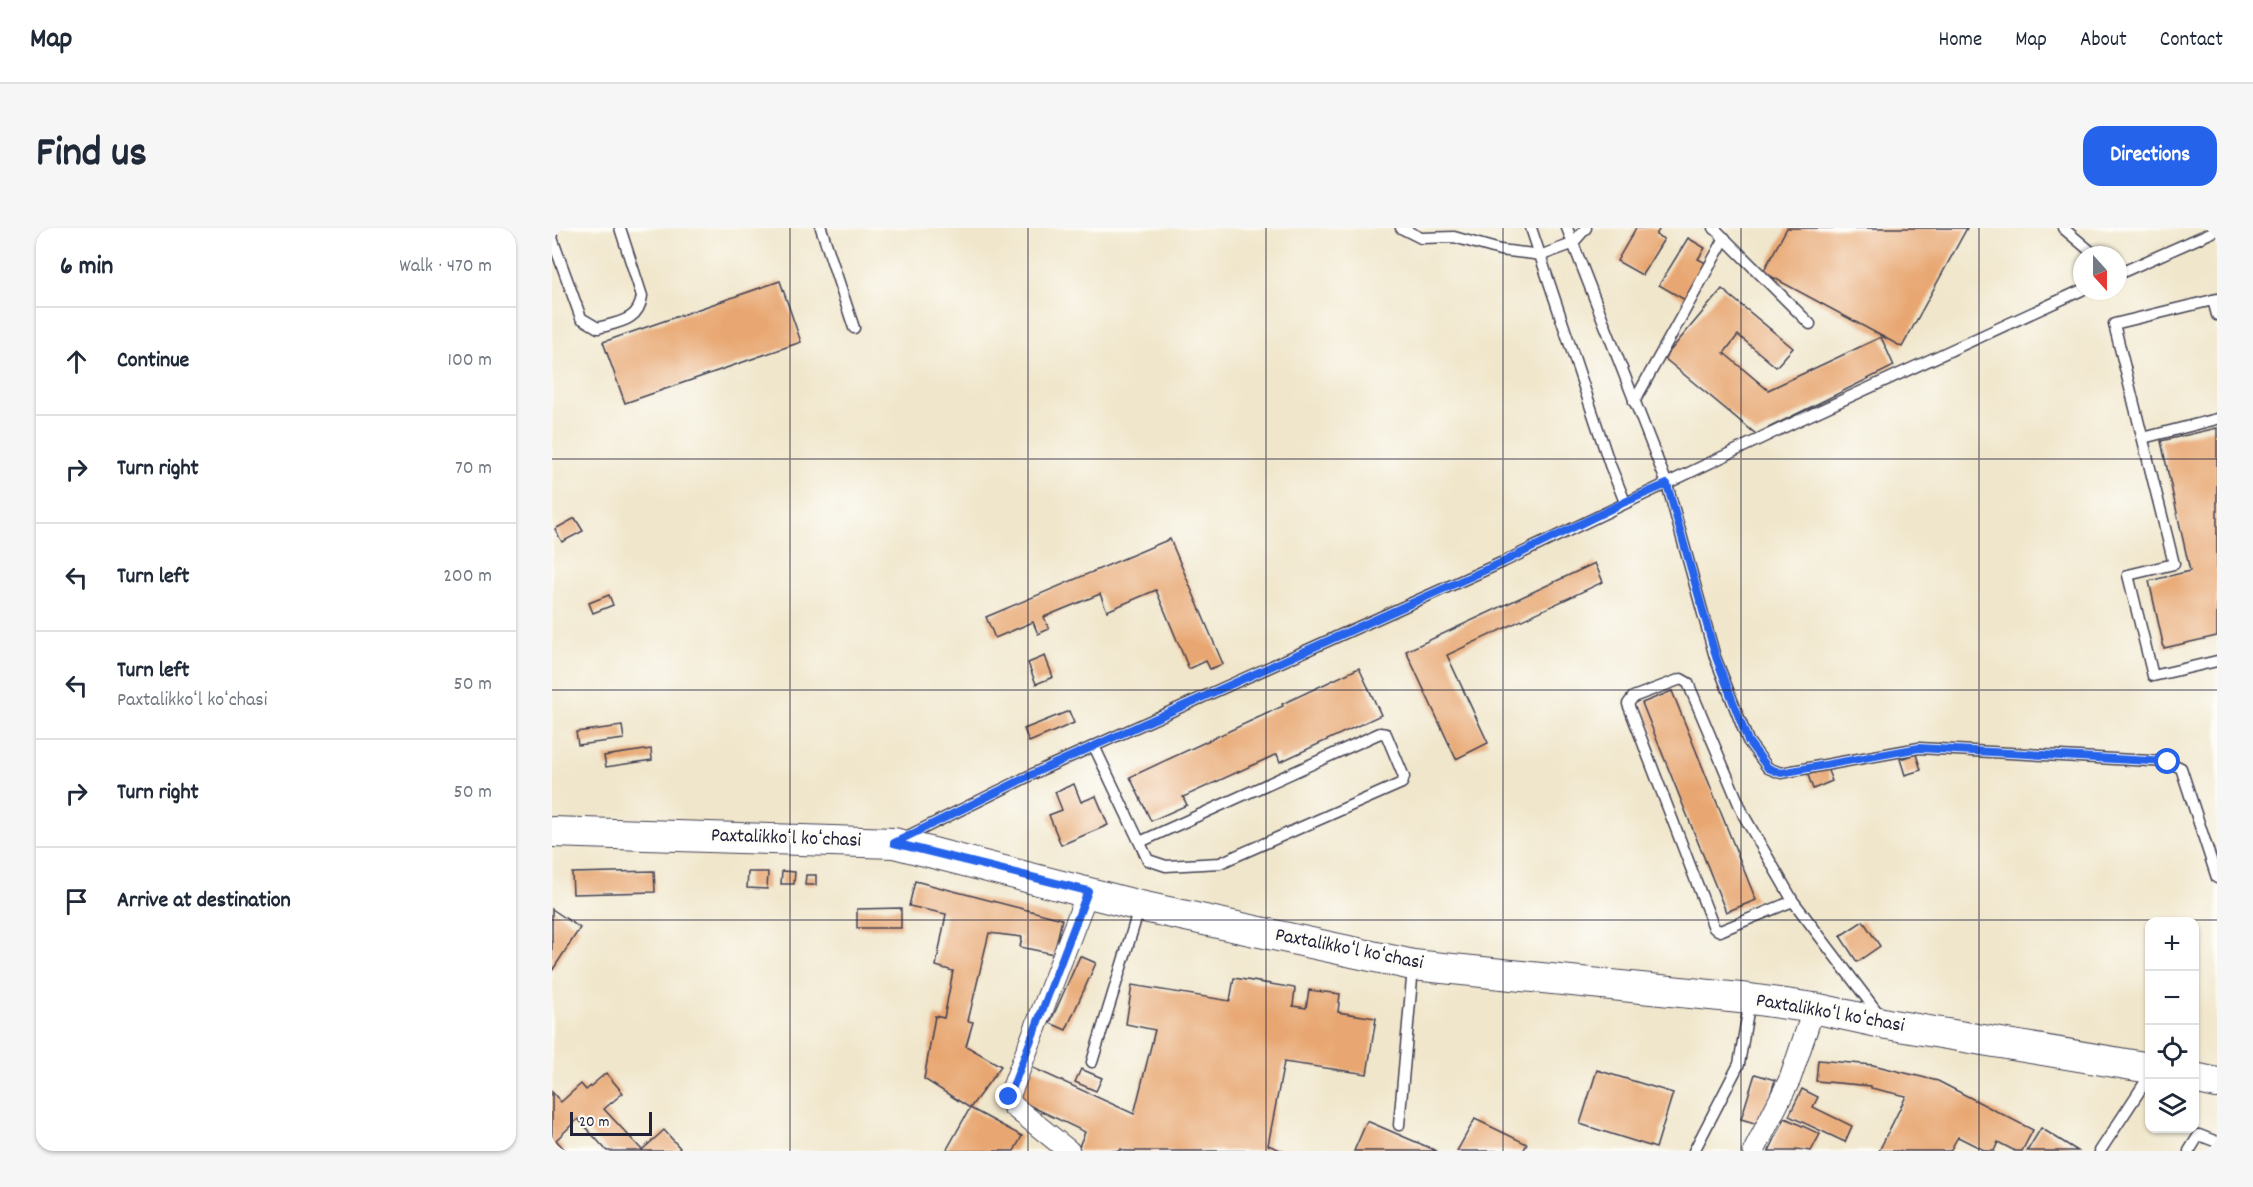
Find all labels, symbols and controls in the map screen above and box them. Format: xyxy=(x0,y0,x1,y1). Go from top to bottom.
text: Map xyxy=(30,21,72,61)
text: Home xyxy=(1938,26,1982,56)
text: Map xyxy=(2015,26,2047,56)
text: About xyxy=(2080,26,2127,56)
text: Contact xyxy=(2160,26,2223,56)
text: Find us xyxy=(36,126,147,186)
button: Directions xyxy=(2083,126,2217,186)
north arrow xyxy=(2073,246,2127,300)
text: 6 min xyxy=(60,249,113,286)
text: Walk · 470 m xyxy=(399,253,492,281)
icon: ahead xyxy=(60,345,93,378)
text: Continue xyxy=(117,346,189,377)
text: 100 m xyxy=(448,347,492,375)
icon: right xyxy=(60,453,93,486)
text: Turn right xyxy=(117,454,199,485)
text: 70 m xyxy=(455,455,492,483)
icon: left xyxy=(60,561,93,594)
text: Turn left xyxy=(117,562,189,593)
text: 200 m xyxy=(443,563,492,591)
text: Turn left xyxy=(117,656,189,687)
icon: left xyxy=(60,669,93,702)
text: 50 m xyxy=(454,671,492,699)
text: Paxtalikkoʻl koʻchasi xyxy=(117,687,267,715)
route start xyxy=(2154,748,2180,774)
icon: right xyxy=(60,777,93,810)
text: Turn right xyxy=(117,778,199,809)
text: 50 m xyxy=(454,779,492,807)
street label: Paxtalikkoʻl koʻchasi xyxy=(710,822,862,856)
icon: arrive xyxy=(60,885,93,918)
text: Arrive at destination xyxy=(117,886,291,917)
map controls xyxy=(2145,917,2199,1133)
button: + xyxy=(2145,917,2199,971)
street label: Paxtalikkoʻl koʻchasi xyxy=(1273,922,1426,978)
button: − xyxy=(2145,971,2199,1025)
street label: Paxtalikkoʻl koʻchasi xyxy=(1754,987,1907,1041)
button: locate xyxy=(2145,1025,2199,1079)
button: layers xyxy=(2145,1079,2199,1133)
route end xyxy=(995,1083,1021,1109)
scale bar xyxy=(570,1109,652,1136)
text: 20 m xyxy=(579,1111,609,1134)

